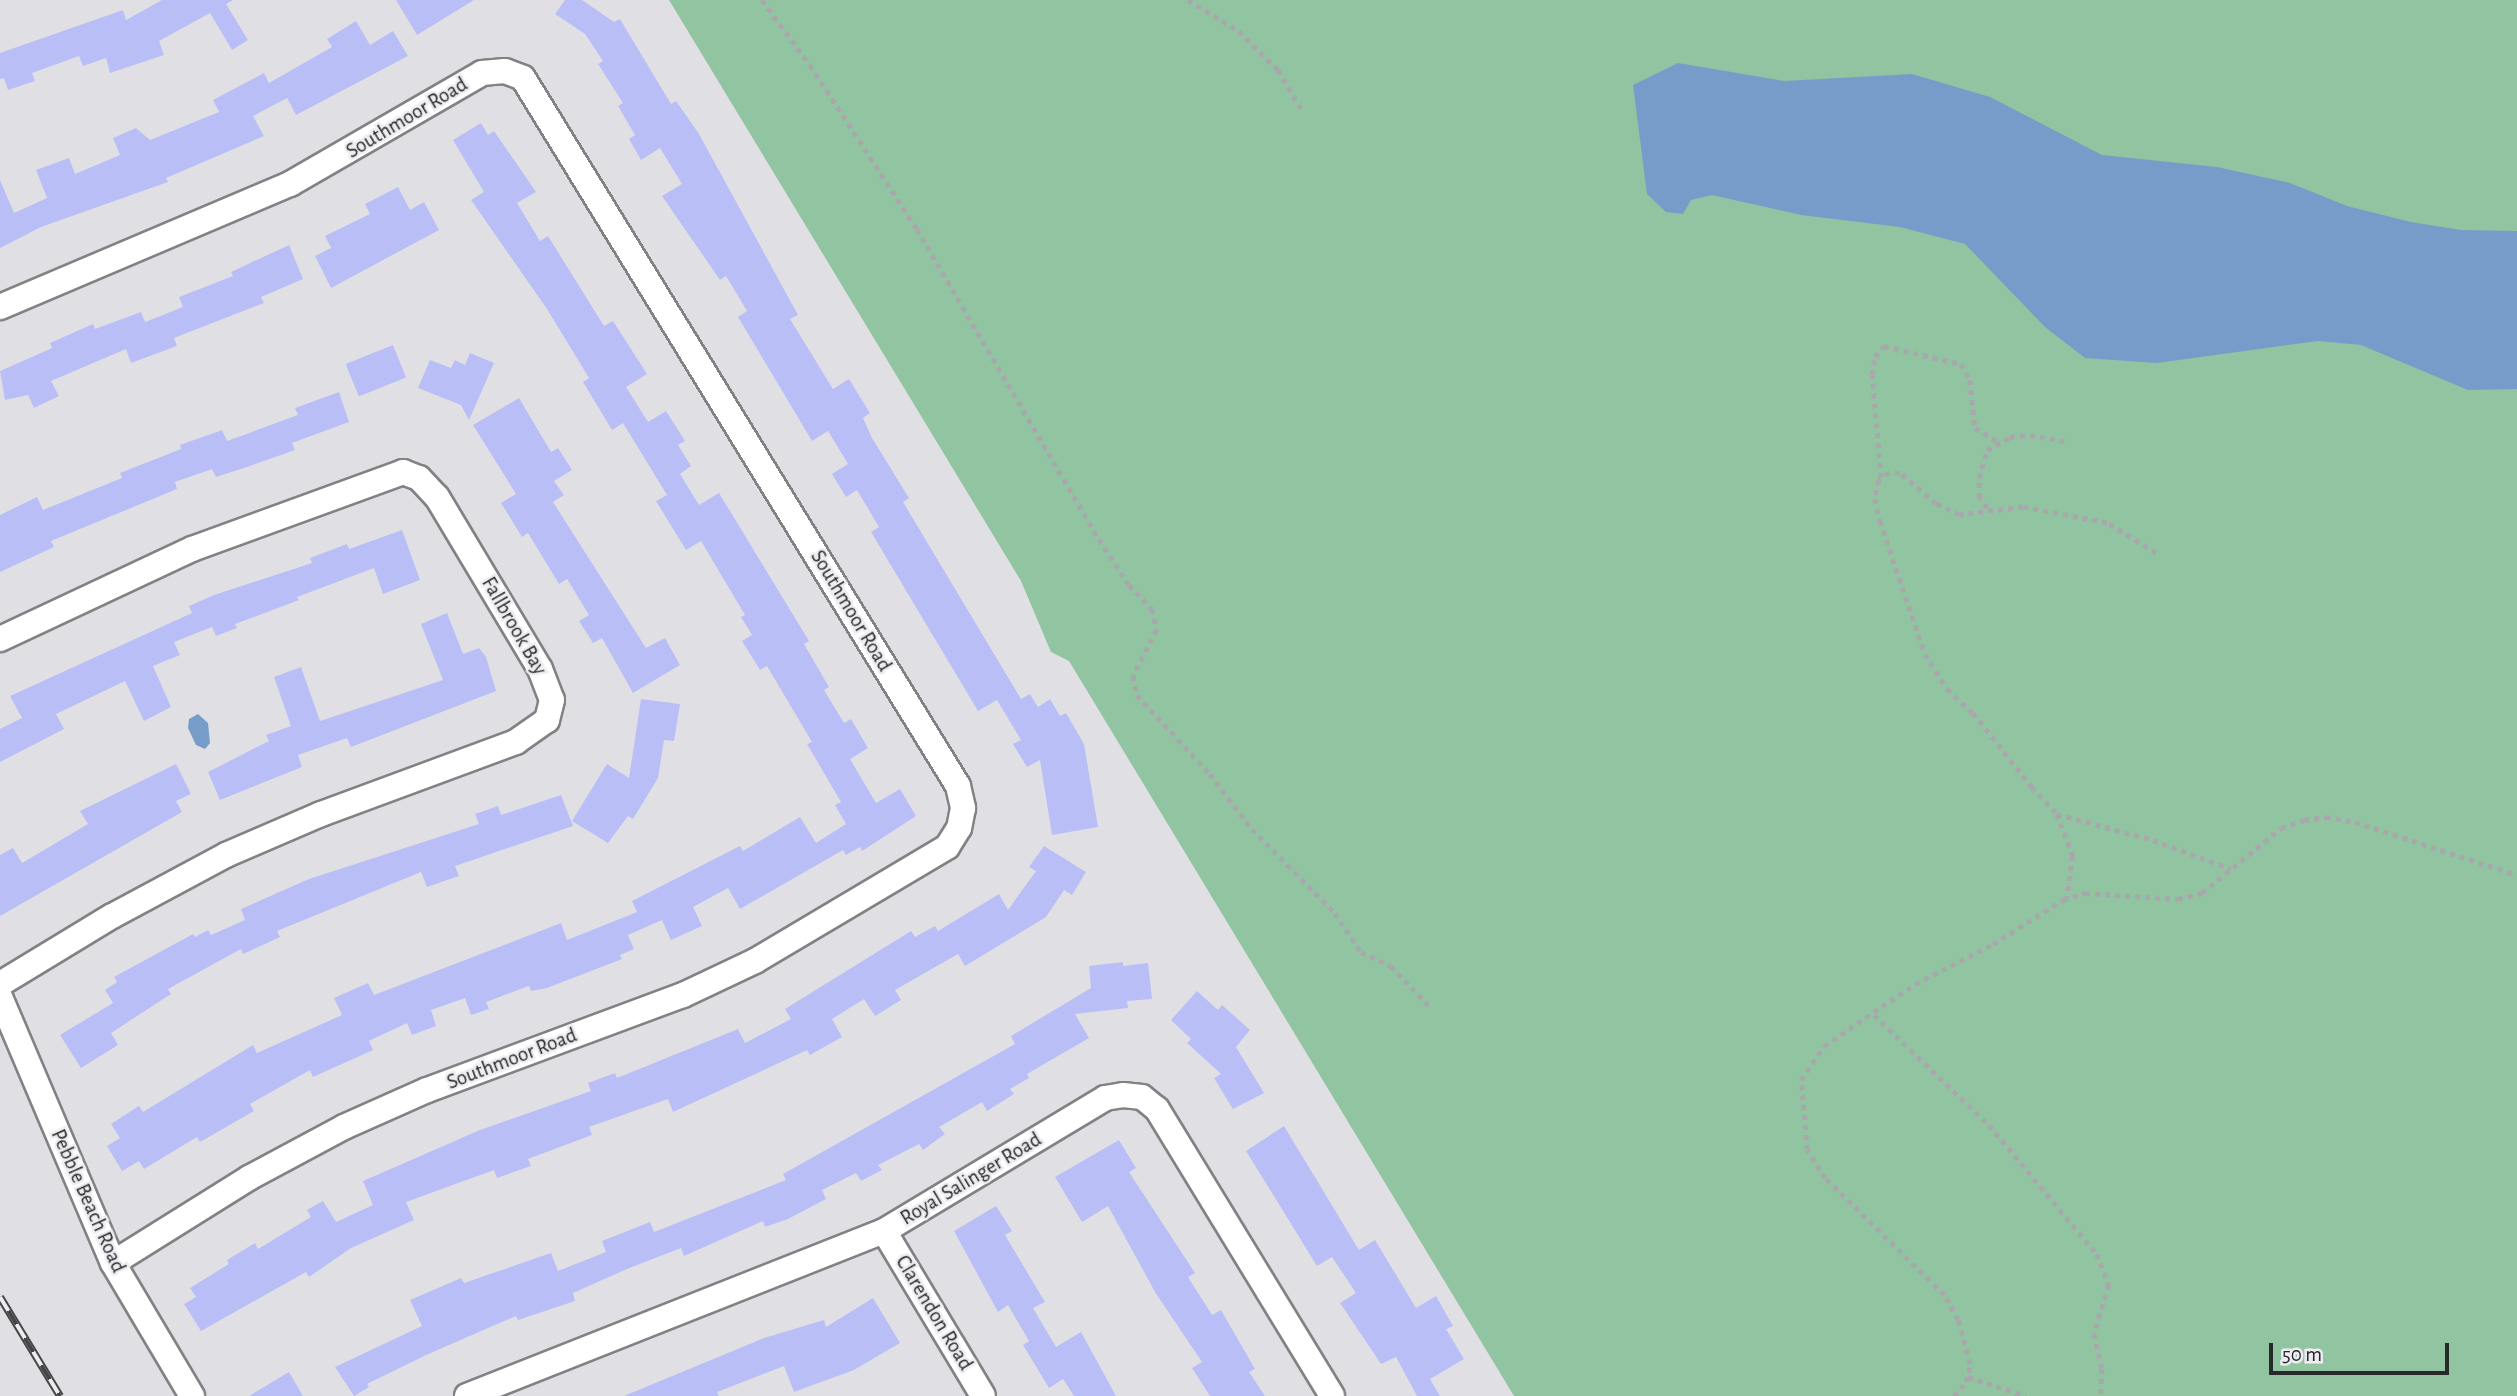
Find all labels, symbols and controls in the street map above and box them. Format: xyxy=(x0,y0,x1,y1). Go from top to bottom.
street label: Southmoor Road xyxy=(342,72,472,164)
street label: Southmoor Road xyxy=(805,546,897,676)
street label: Fallbrook Bay xyxy=(476,572,552,680)
street label: Southmoor Road xyxy=(443,1023,581,1095)
street label: Pebble Beach Road xyxy=(45,1125,131,1277)
street label: Royal Salinger Road xyxy=(896,1127,1046,1231)
street label: Clarendon Road xyxy=(890,1251,978,1375)
scale bar xyxy=(2272,1330,2452,1374)
text: 50 m xyxy=(2282,1344,2322,1365)

